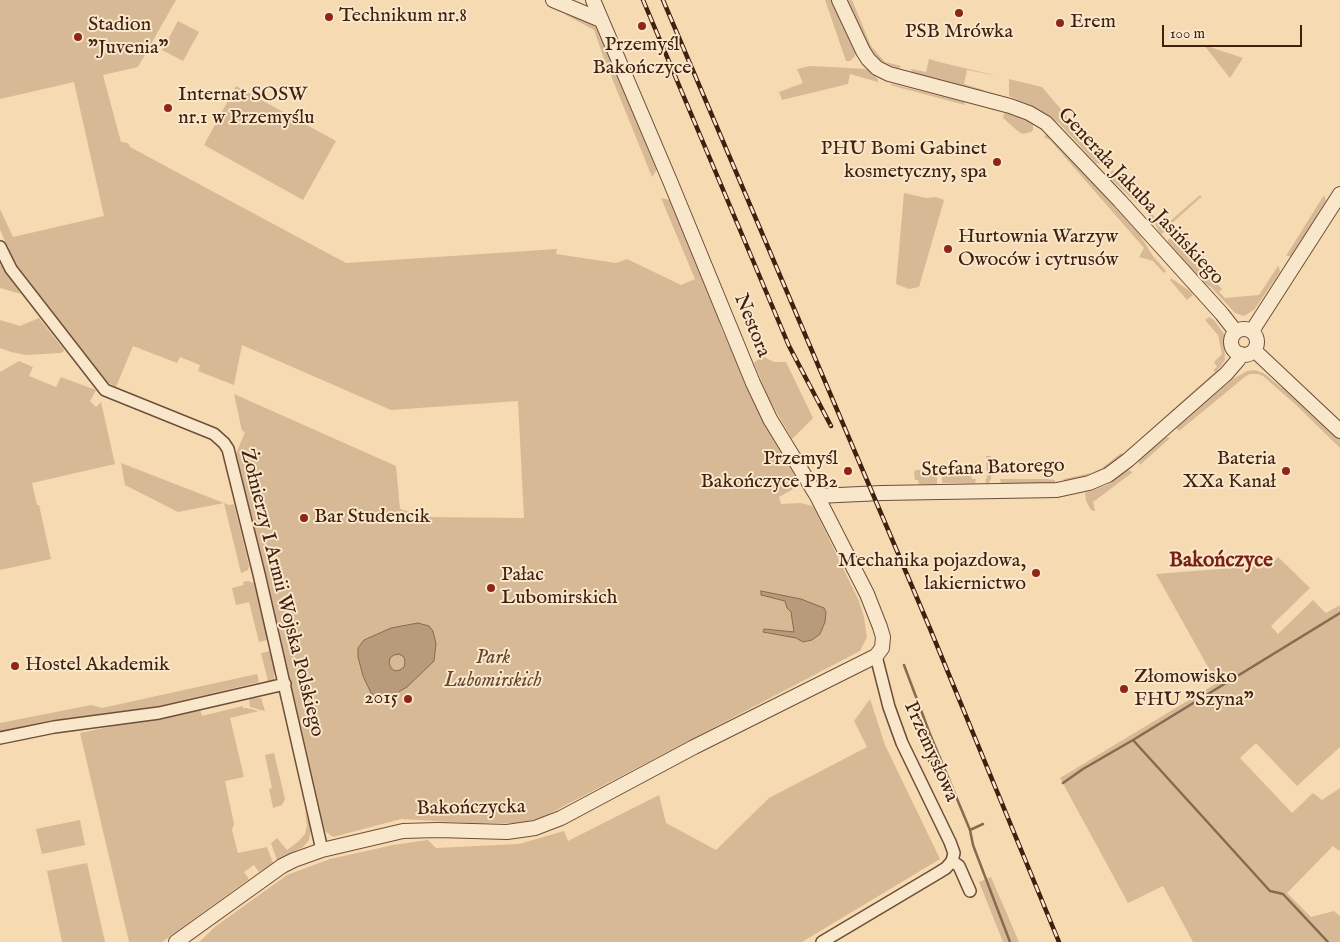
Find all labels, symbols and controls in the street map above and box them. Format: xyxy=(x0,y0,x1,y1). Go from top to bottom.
place label: Technikum nr.8 xyxy=(339,5,467,29)
marker: PSB Mrówka xyxy=(953,7,965,19)
marker: Technikum nr.8 xyxy=(323,11,335,23)
place label: Erem xyxy=(1070,11,1116,35)
place label: Stadion "Juvenia" xyxy=(88,14,168,61)
scale bar xyxy=(1165,15,1305,47)
marker: Erem xyxy=(1054,17,1066,29)
marker: Przemyśl Bakończyce xyxy=(636,20,648,32)
place label: PSB Mrówka xyxy=(905,21,1013,45)
text: 100 m xyxy=(1170,24,1205,43)
marker: Stadion "Juvenia" xyxy=(72,31,84,43)
place label: Przemyśl Bakończyce xyxy=(593,34,691,81)
place label: Internat SOSW nr.1 w Przemyślu xyxy=(178,84,315,131)
marker: Internat SOSW nr.1 w Przemyślu xyxy=(162,102,174,114)
street label: Generała Jakuba Jasińskiego xyxy=(1052,103,1228,291)
place label: PHU Bomi Gabinet kosmetyczny, spa xyxy=(821,138,987,185)
marker: PHU Bomi Gabinet kosmetyczny, spa xyxy=(991,156,1003,168)
place label: Hurtownia Warzyw Owoców i cytrusów xyxy=(958,226,1118,273)
marker: Hurtownia Warzyw Owoców i cytrusów xyxy=(942,243,954,255)
street label: Nestora xyxy=(727,291,775,361)
street label: Żołnierzy I Armii Wojska Polskiego xyxy=(234,447,328,739)
place label: Przemyśl Bakończyce PB2 xyxy=(701,448,838,495)
place label: Bateria XXa Kanał xyxy=(1183,448,1276,495)
street label: Stefana Batorego xyxy=(921,455,1065,483)
marker: Przemyśl Bakończyce PB2 xyxy=(842,465,854,477)
marker: Bateria XXa Kanał xyxy=(1280,465,1292,477)
place label: Bar Studencik xyxy=(314,506,430,530)
marker: Bar Studencik xyxy=(298,512,310,524)
district label: Bakończyce xyxy=(1169,549,1273,575)
place label: Mechanika pojazdowa, lakiernictwo xyxy=(838,550,1026,597)
place label: Pałac Lubomirskich xyxy=(501,564,617,611)
marker: Mechanika pojazdowa, lakiernictwo xyxy=(1030,567,1042,579)
marker: Pałac Lubomirskich xyxy=(485,582,497,594)
park label: Park Lubomirskich xyxy=(444,647,542,694)
place label: Hostel Akademik xyxy=(25,654,170,678)
marker: Hostel Akademik xyxy=(9,660,21,672)
place label: Złomowisko FHU "Szyna" xyxy=(1134,666,1254,713)
marker: Złomowisko FHU "Szyna" xyxy=(1118,683,1130,695)
place label: 2015 xyxy=(364,687,398,711)
marker: 2015 xyxy=(402,693,414,705)
street label: Przemysłowa xyxy=(897,698,963,806)
street label: Bakończycka xyxy=(416,796,526,822)

